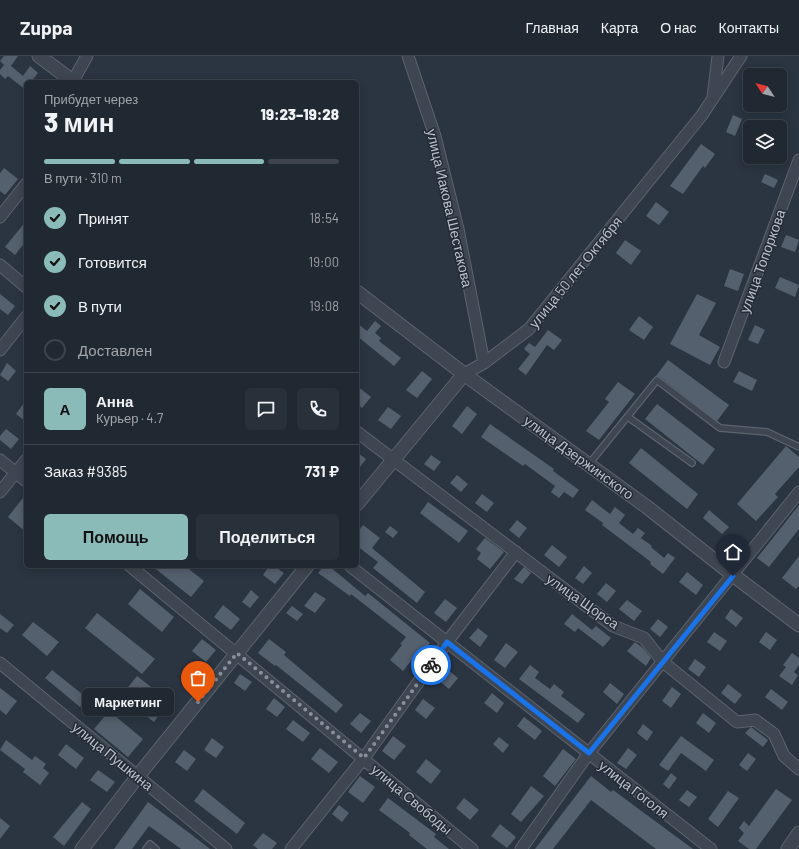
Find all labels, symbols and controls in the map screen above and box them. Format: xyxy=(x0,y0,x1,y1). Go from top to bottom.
text: Zuppa xyxy=(20,16,73,39)
text: Главная xyxy=(526,19,579,36)
text: Карта xyxy=(601,19,638,36)
text: О нас xyxy=(660,19,697,36)
text: Контакты xyxy=(719,19,779,36)
north arrow xyxy=(743,68,787,112)
map controls xyxy=(743,68,787,164)
text: Прибудет через xyxy=(44,91,138,107)
text: 19:23–19:28 xyxy=(261,105,339,123)
text: 3 мин xyxy=(44,106,114,137)
button: layers xyxy=(743,120,787,164)
street label: улица Иакова Шестакова xyxy=(424,127,477,289)
text: В пути · 310 m xyxy=(44,170,122,186)
icon: check xyxy=(44,207,66,229)
street label: улица Топоркова xyxy=(735,207,789,315)
text: Принят xyxy=(78,209,129,227)
text: 18:54 xyxy=(309,210,339,226)
street label: улица 50 лет Октября xyxy=(525,213,625,331)
icon: check xyxy=(44,251,66,273)
text: Готовится xyxy=(78,253,147,271)
text: 19:00 xyxy=(309,254,339,270)
icon: check xyxy=(44,295,66,317)
text: В пути xyxy=(78,297,122,315)
text: 19:08 xyxy=(309,298,339,314)
text: Доставлен xyxy=(78,341,152,359)
button: chat xyxy=(245,388,287,430)
button: phone xyxy=(297,388,339,430)
text: Анна xyxy=(96,392,133,410)
text: А xyxy=(60,400,70,418)
text: Курьер · 4.7 xyxy=(96,410,163,426)
street label: улица Дзержинского xyxy=(521,411,637,503)
text: Заказ #9385 xyxy=(44,462,127,480)
text: 731 ₽ xyxy=(305,462,339,480)
button: Помощь xyxy=(44,514,188,560)
button: Поделиться xyxy=(196,514,339,560)
pin xyxy=(716,535,750,576)
icon: home xyxy=(722,541,744,563)
street label: улица Щорса xyxy=(543,570,623,632)
courier xyxy=(411,645,451,685)
icon: bike xyxy=(420,654,442,676)
pin xyxy=(181,661,215,702)
icon: bag xyxy=(187,667,209,689)
callout: Маркетинг xyxy=(82,688,174,716)
text: Маркетинг xyxy=(94,694,162,710)
street label: улица Пушкина xyxy=(69,718,157,794)
street label: улица Гоголя xyxy=(596,757,672,821)
street label: улица Свободы xyxy=(368,760,456,838)

